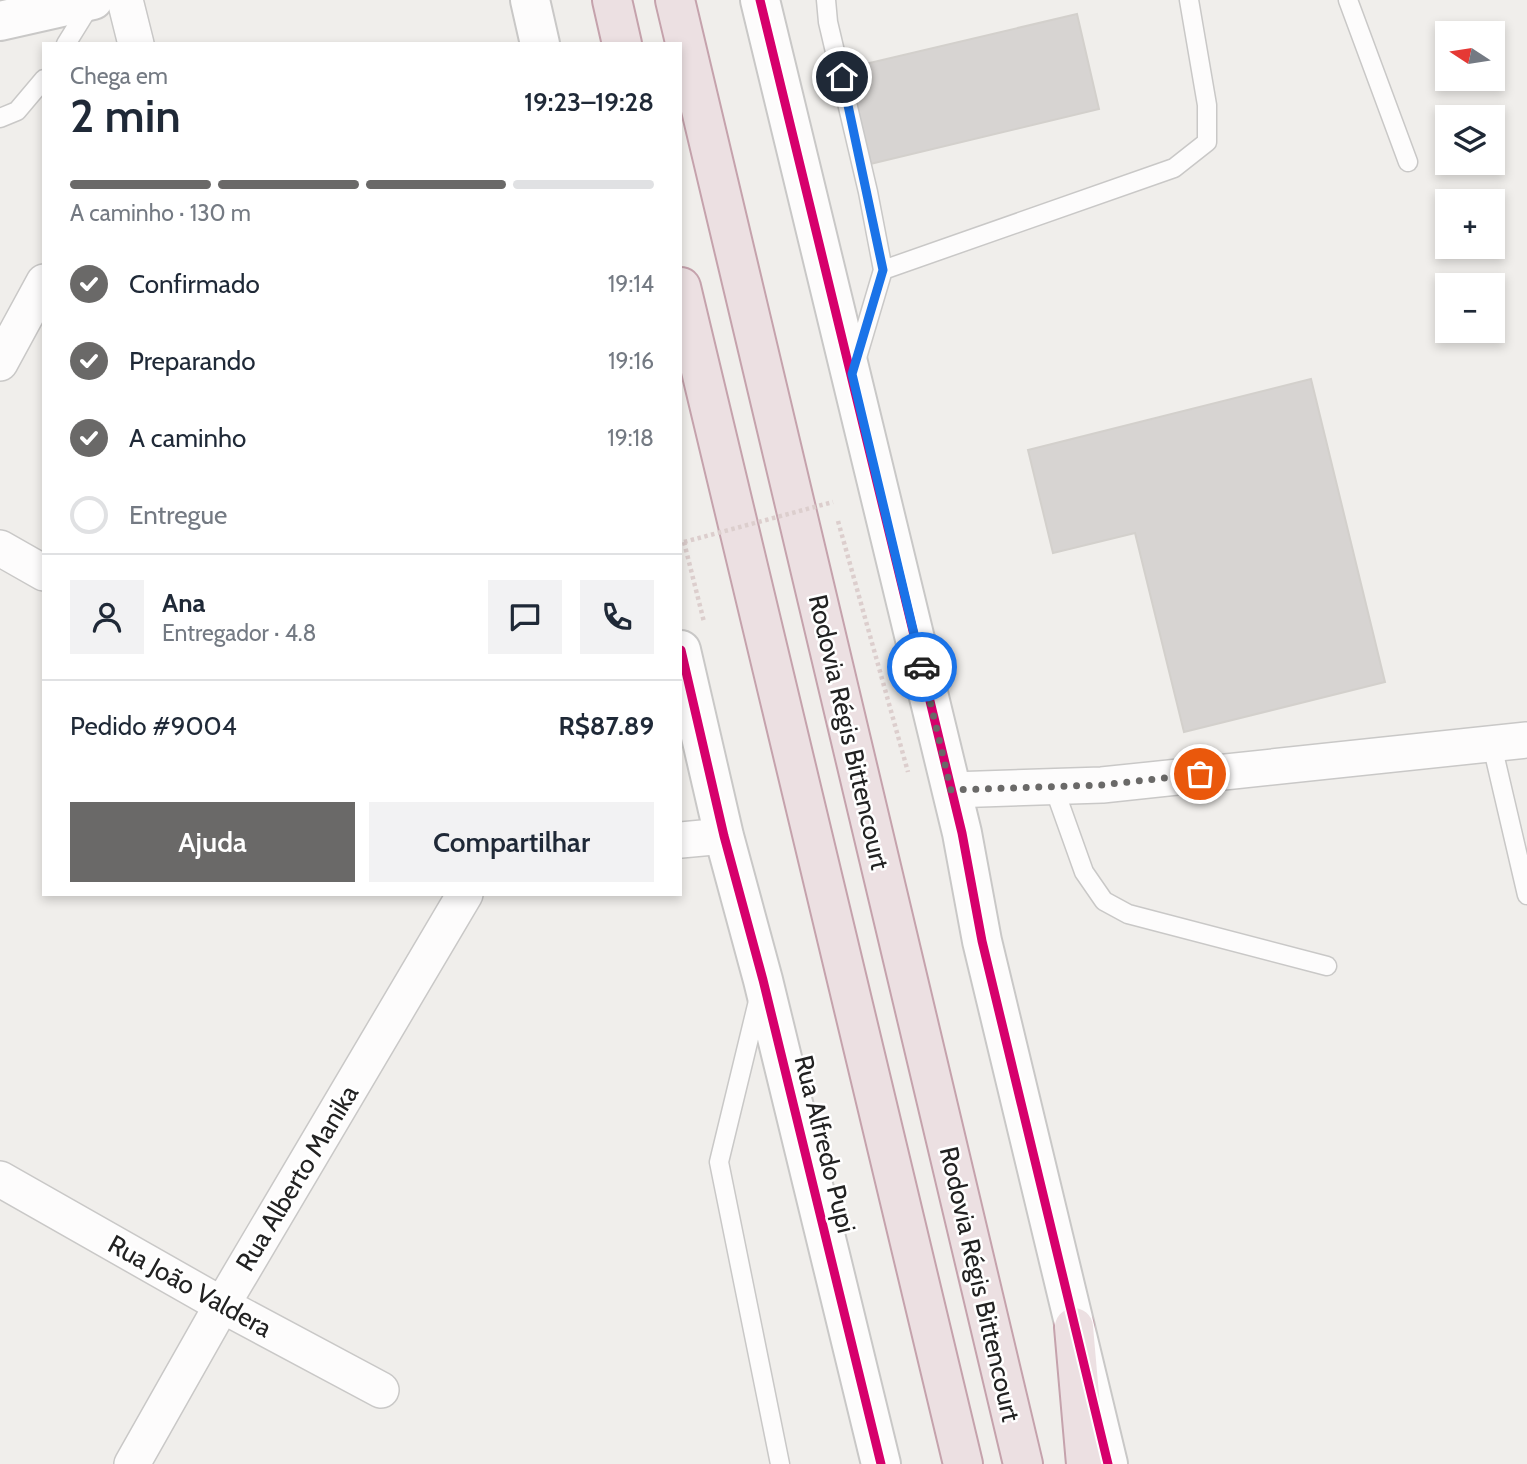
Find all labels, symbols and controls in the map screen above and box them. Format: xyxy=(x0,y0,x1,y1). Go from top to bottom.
north arrow xyxy=(1435,21,1505,91)
map controls xyxy=(1435,21,1505,343)
pin xyxy=(812,47,872,107)
icon: home xyxy=(823,58,861,96)
text: Chega em xyxy=(70,62,168,90)
text: 19:23–19:28 xyxy=(524,86,654,118)
text: 2 min xyxy=(70,88,181,144)
button: layers xyxy=(1435,105,1505,175)
button: + xyxy=(1435,189,1505,259)
text: A caminho · 130 m xyxy=(70,199,251,227)
icon: check xyxy=(70,265,108,303)
text: Confirmado xyxy=(129,268,260,300)
text: 19:14 xyxy=(608,270,654,298)
button: − xyxy=(1435,273,1505,343)
icon: check xyxy=(70,342,108,380)
text: Preparando xyxy=(129,345,256,377)
text: 19:16 xyxy=(608,347,654,375)
icon: check xyxy=(70,419,108,457)
text: A caminho xyxy=(129,422,246,454)
text: 19:18 xyxy=(607,424,654,452)
text: Entregue xyxy=(129,499,227,531)
button: person xyxy=(70,580,144,654)
button: chat xyxy=(488,580,562,654)
button: phone xyxy=(580,580,654,654)
text: Ana xyxy=(162,587,206,619)
street label: Rodovia Régis Bittencourt xyxy=(802,591,896,873)
text: Entregador · 4.8 xyxy=(162,619,316,647)
courier xyxy=(887,632,957,702)
icon: car xyxy=(903,648,941,686)
text: Pedido #9004 xyxy=(70,710,237,742)
text: R$87.89 xyxy=(559,710,654,742)
pin xyxy=(1170,744,1230,804)
icon: bag xyxy=(1181,755,1219,793)
button: Ajuda xyxy=(70,802,355,882)
button: Compartilhar xyxy=(369,802,654,882)
street label: Rua Alfredo Pupi xyxy=(787,1052,863,1236)
street label: Rua Alberto Manika xyxy=(229,1079,365,1277)
street label: Rodovia Régis Bittencourt xyxy=(933,1143,1027,1425)
street label: Rua João Valdera xyxy=(103,1228,278,1344)

